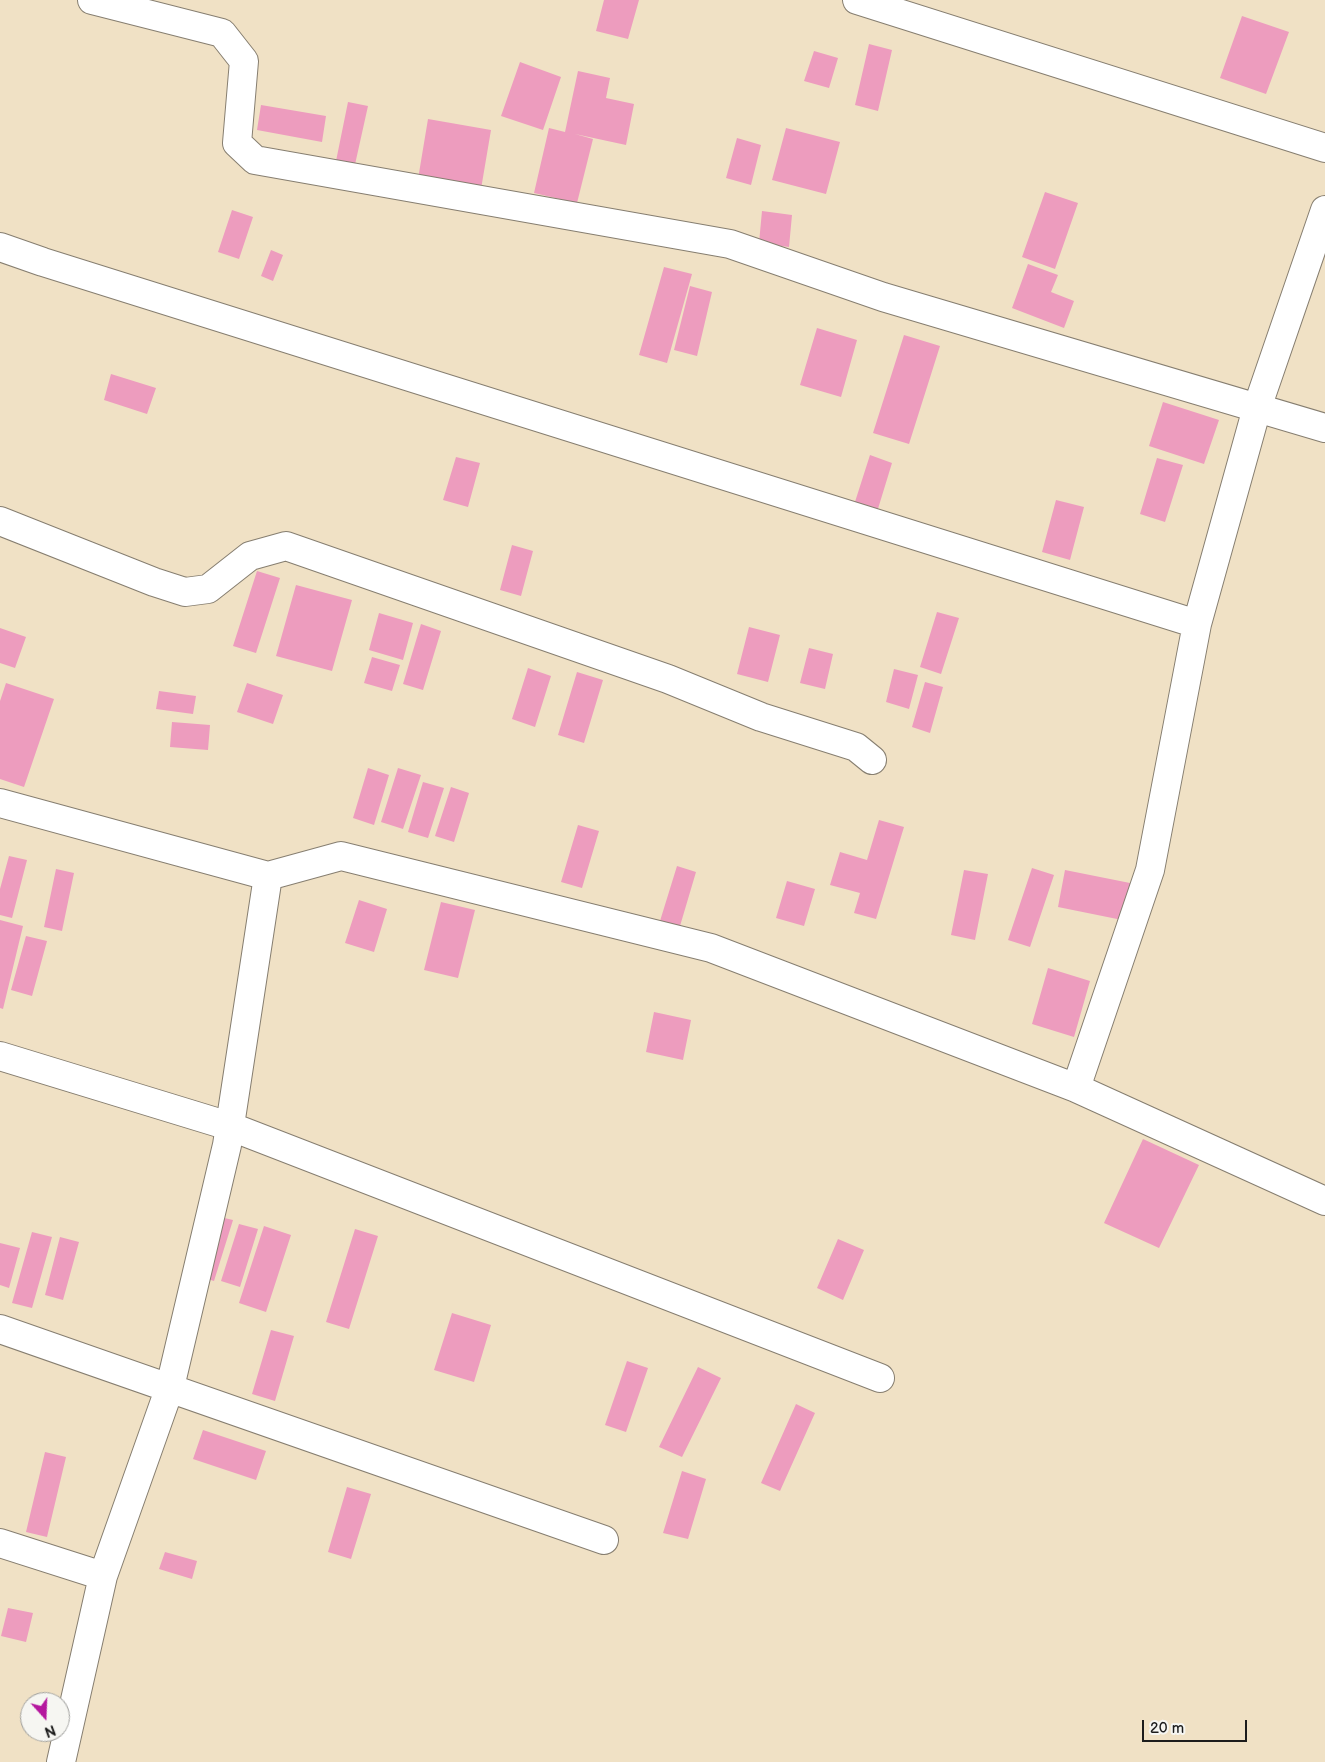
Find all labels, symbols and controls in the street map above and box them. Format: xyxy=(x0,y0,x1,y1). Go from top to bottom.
north arrow xyxy=(20,1692,70,1742)
scale bar xyxy=(1145,1710,1250,1742)
text: 20 m xyxy=(1150,1719,1184,1738)
text: N xyxy=(42,1721,58,1740)

